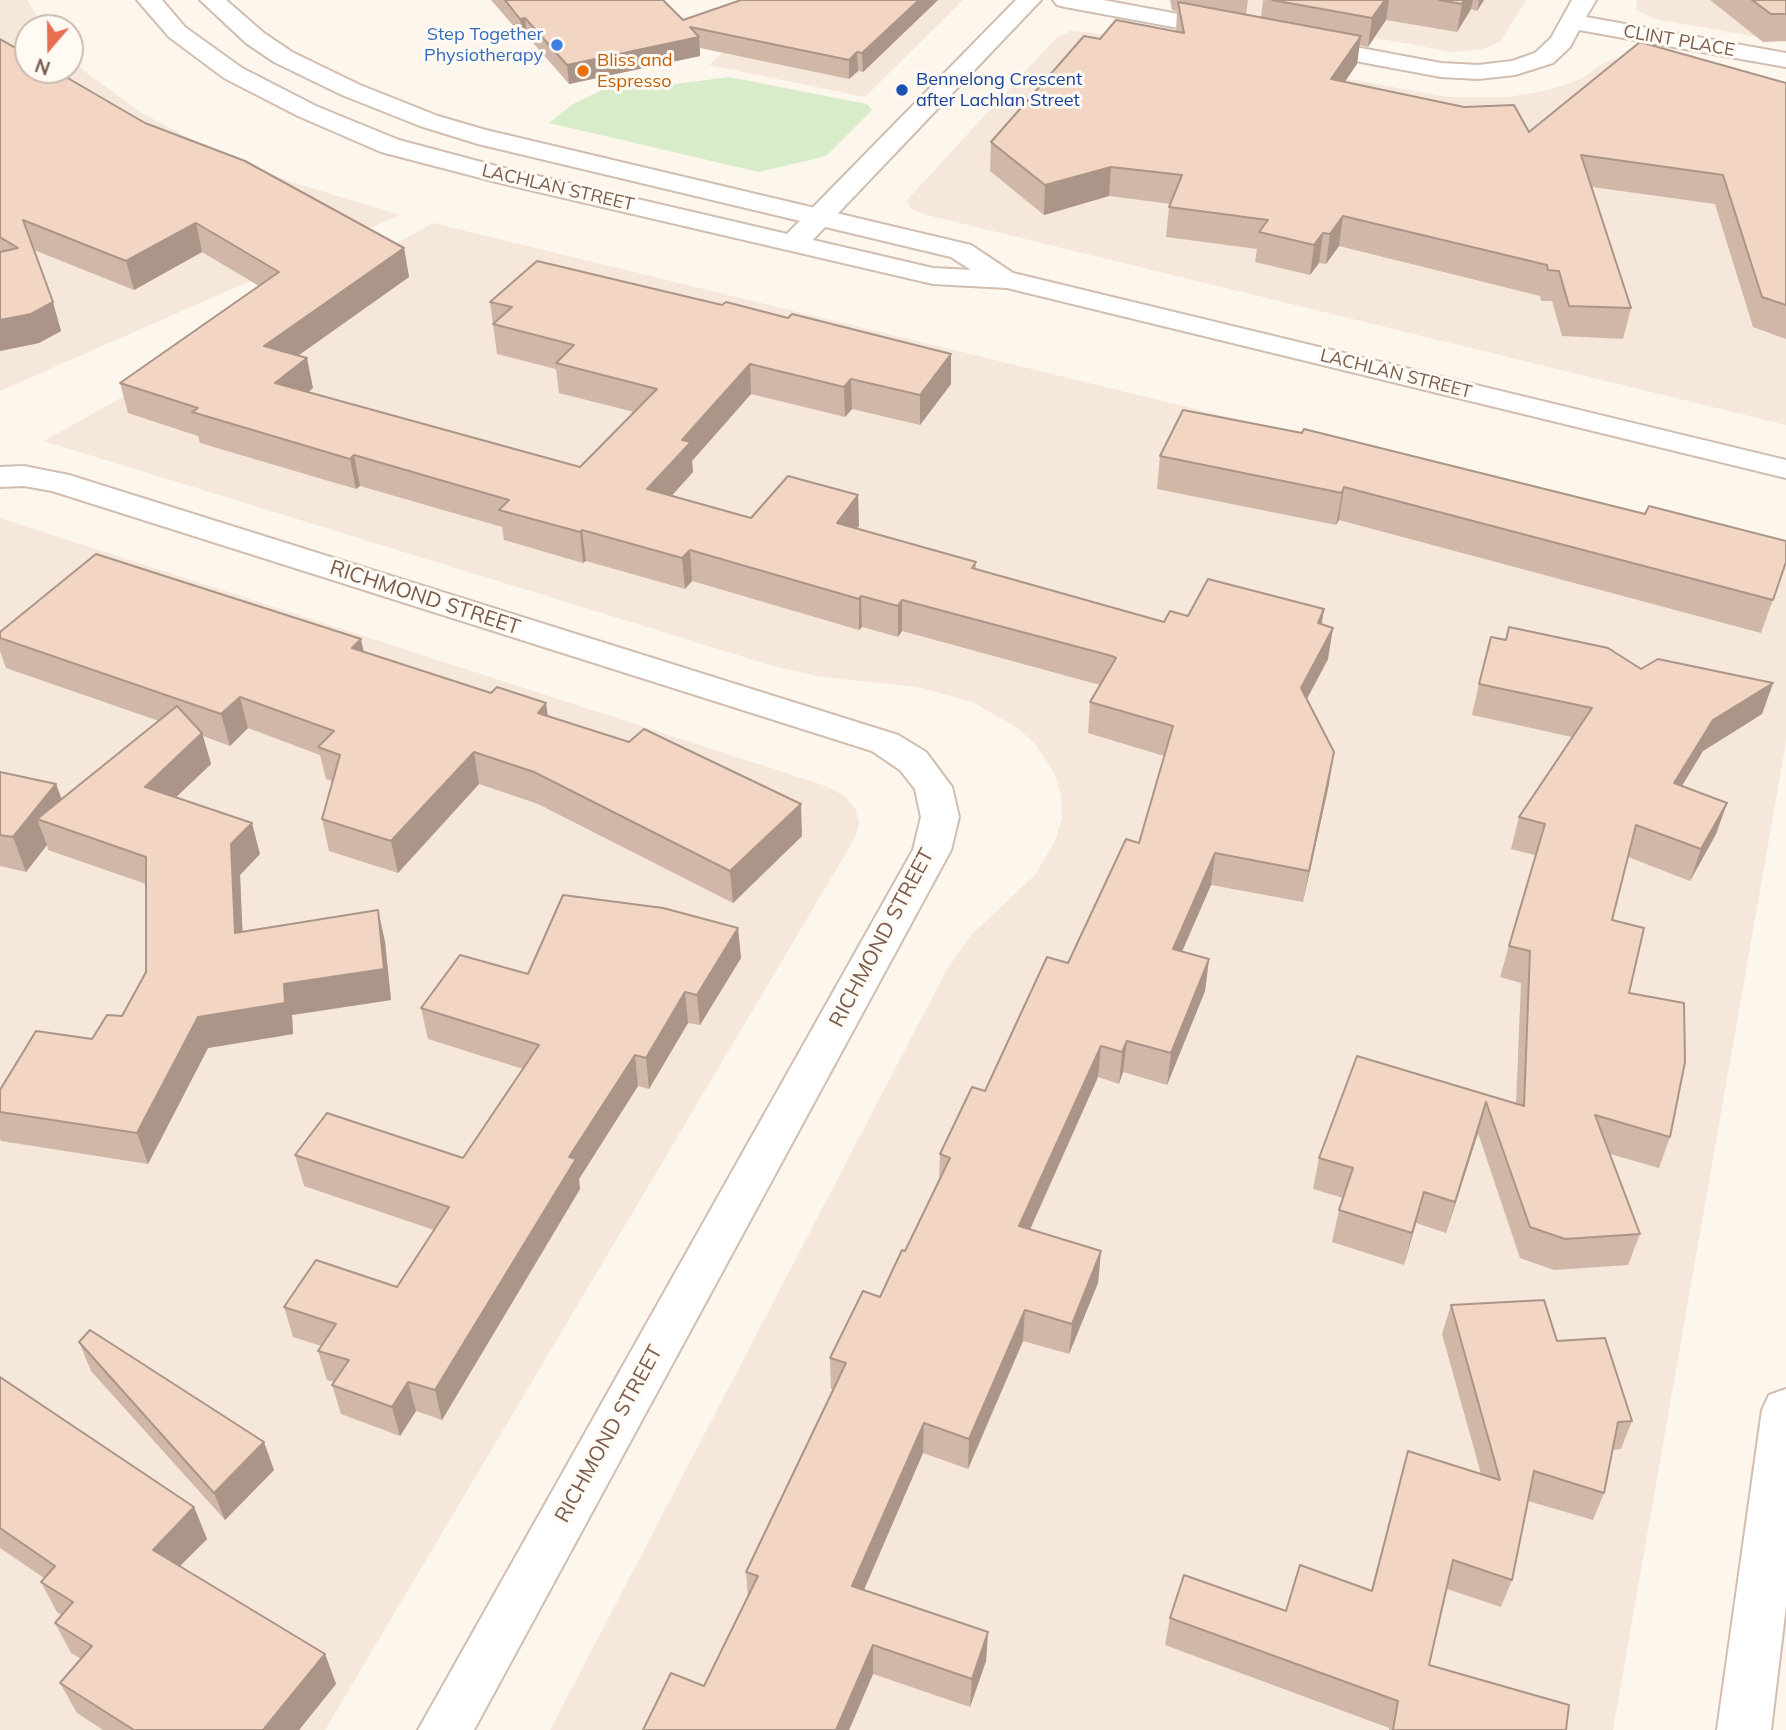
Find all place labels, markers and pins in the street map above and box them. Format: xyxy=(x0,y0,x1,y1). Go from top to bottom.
place label: Step Together Physiotherapy xyxy=(424,24,543,66)
marker: Step Together Physiotherapy xyxy=(549,37,565,53)
place label: Bliss and Espresso xyxy=(597,50,673,92)
marker: Bliss and Espresso xyxy=(575,63,591,79)
place label: Bennelong Crescent after Lachlan Street xyxy=(916,69,1082,112)
marker: Bennelong Crescent after Lachlan Street xyxy=(894,82,910,98)

